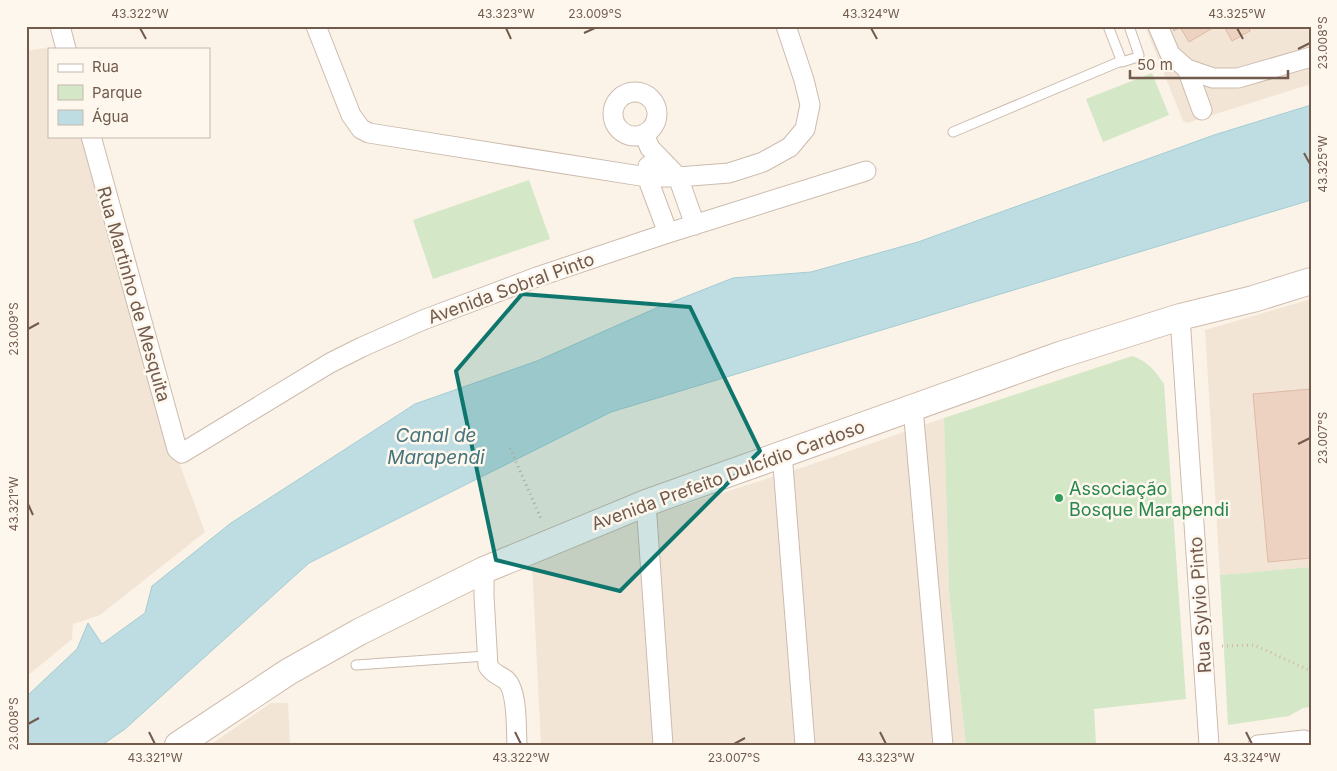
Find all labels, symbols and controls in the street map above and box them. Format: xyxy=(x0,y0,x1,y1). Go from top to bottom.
text: 43.322°W xyxy=(111,6,169,21)
text: 43.323°W xyxy=(477,6,535,21)
text: 23.009°S xyxy=(568,6,622,21)
text: 43.324°W xyxy=(842,6,900,21)
text: 43.325°W xyxy=(1208,6,1266,21)
text: 23.008°S xyxy=(1315,16,1330,70)
legend xyxy=(48,48,210,138)
scale bar xyxy=(1130,48,1287,80)
text: 50 m xyxy=(1137,55,1173,74)
text: Rua xyxy=(92,57,119,76)
text: Parque xyxy=(92,83,142,102)
text: Água xyxy=(92,107,129,126)
text: 43.325°W xyxy=(1315,135,1330,193)
street label: Rua Martinho de Mesquita xyxy=(93,184,175,404)
street label: Avenida Sobral Pinto xyxy=(425,248,597,328)
text: 23.009°S xyxy=(6,302,21,356)
text: 23.007°S xyxy=(1315,411,1330,464)
street label: Avenida Prefeito Dulcídio Cardoso xyxy=(588,416,868,534)
water label: Canal de Marapendi xyxy=(387,424,485,469)
text: 43.321°W xyxy=(6,476,21,531)
place label: Associação Bosque Marapendi xyxy=(1069,478,1229,520)
marker: Associação Bosque Marapendi xyxy=(1053,492,1065,504)
street label: Rua Sylvio Pinto xyxy=(1185,536,1215,674)
text: 23.008°S xyxy=(6,697,21,751)
text: 43.321°W xyxy=(128,750,183,765)
text: 43.322°W xyxy=(492,750,550,765)
text: 23.007°S xyxy=(708,750,761,765)
text: 43.323°W xyxy=(857,750,915,765)
text: 43.324°W xyxy=(1223,750,1281,765)

